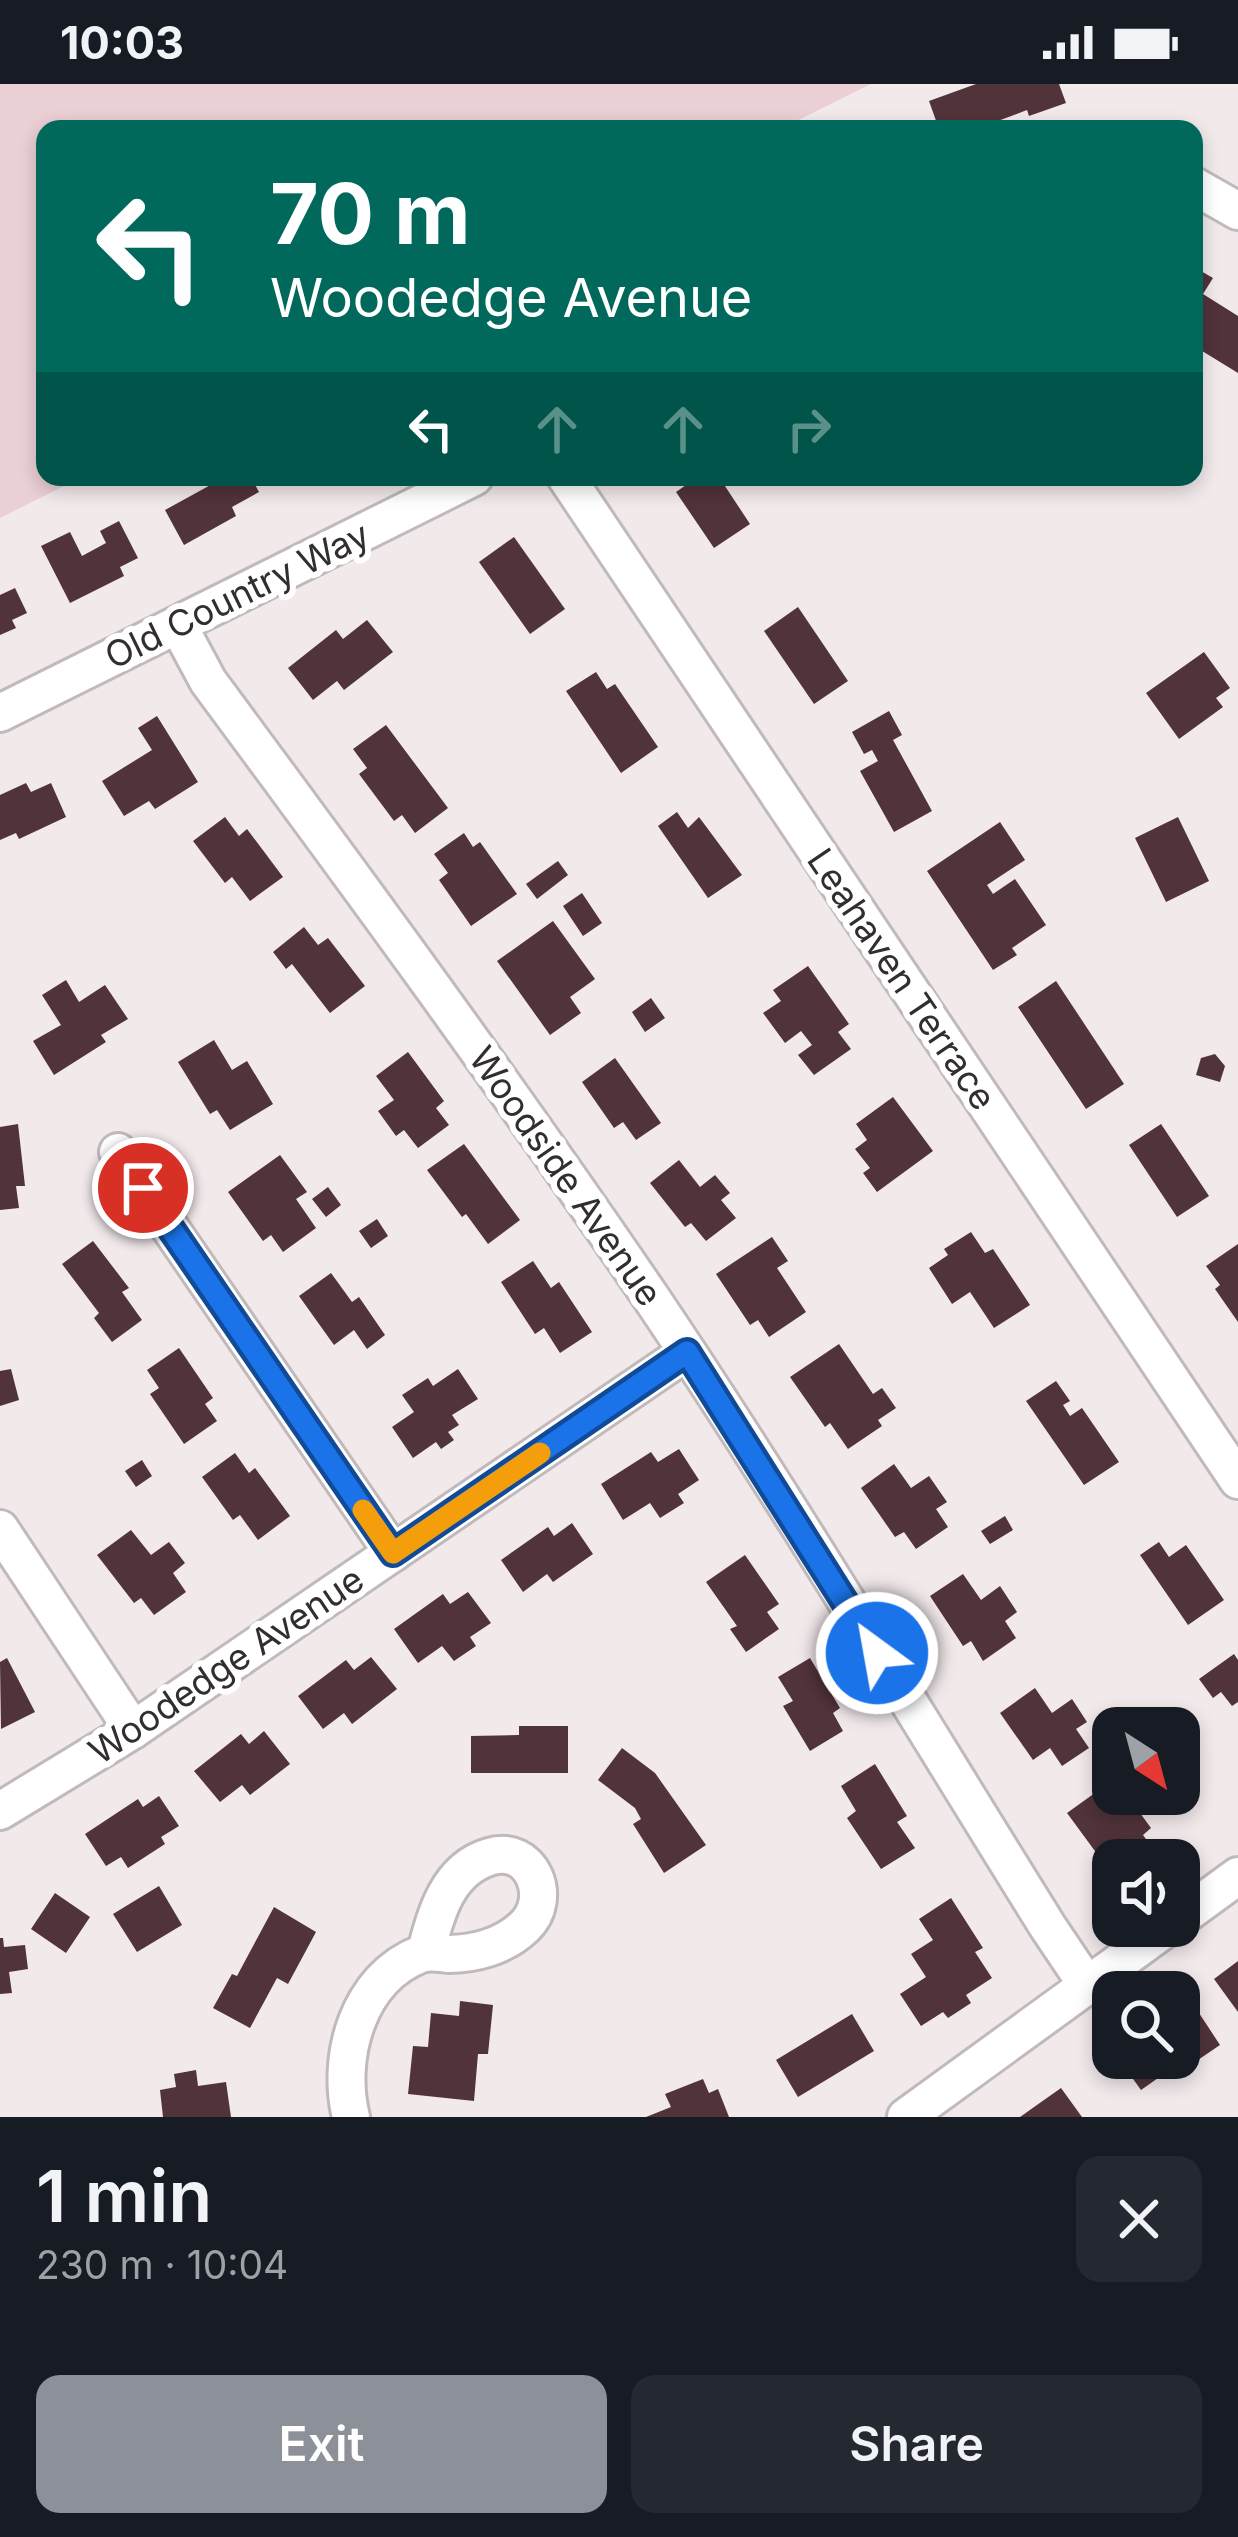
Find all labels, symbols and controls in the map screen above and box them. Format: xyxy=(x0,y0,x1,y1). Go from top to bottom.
text: 10:03 xyxy=(60,15,184,70)
text: 70 m xyxy=(270,163,471,264)
icon: left xyxy=(72,168,228,324)
text: Woodedge Avenue xyxy=(270,265,752,330)
icon: left xyxy=(398,396,464,462)
icon: ahead xyxy=(524,396,590,462)
icon: ahead xyxy=(650,396,716,462)
icon: right xyxy=(776,396,842,462)
street label: Old Country Way xyxy=(98,512,376,678)
street label: Leahaven Terrace xyxy=(798,840,1006,1118)
street label: Woodside Avenue xyxy=(460,1038,672,1314)
pin xyxy=(92,1137,194,1239)
icon: arrive xyxy=(110,1155,176,1221)
street label: Woodedge Avenue xyxy=(80,1557,372,1773)
position arrow xyxy=(814,1590,940,1716)
north arrow xyxy=(1092,1707,1200,1815)
map controls xyxy=(1092,1707,1200,2079)
button: sound xyxy=(1092,1839,1200,1947)
button: search xyxy=(1092,1971,1200,2079)
text: 1 min xyxy=(36,2152,212,2239)
button: close xyxy=(1076,2156,1202,2282)
text: 230 m · 10:04 xyxy=(36,2241,288,2288)
button: Exit xyxy=(36,2375,607,2513)
button: Share xyxy=(631,2375,1202,2513)

